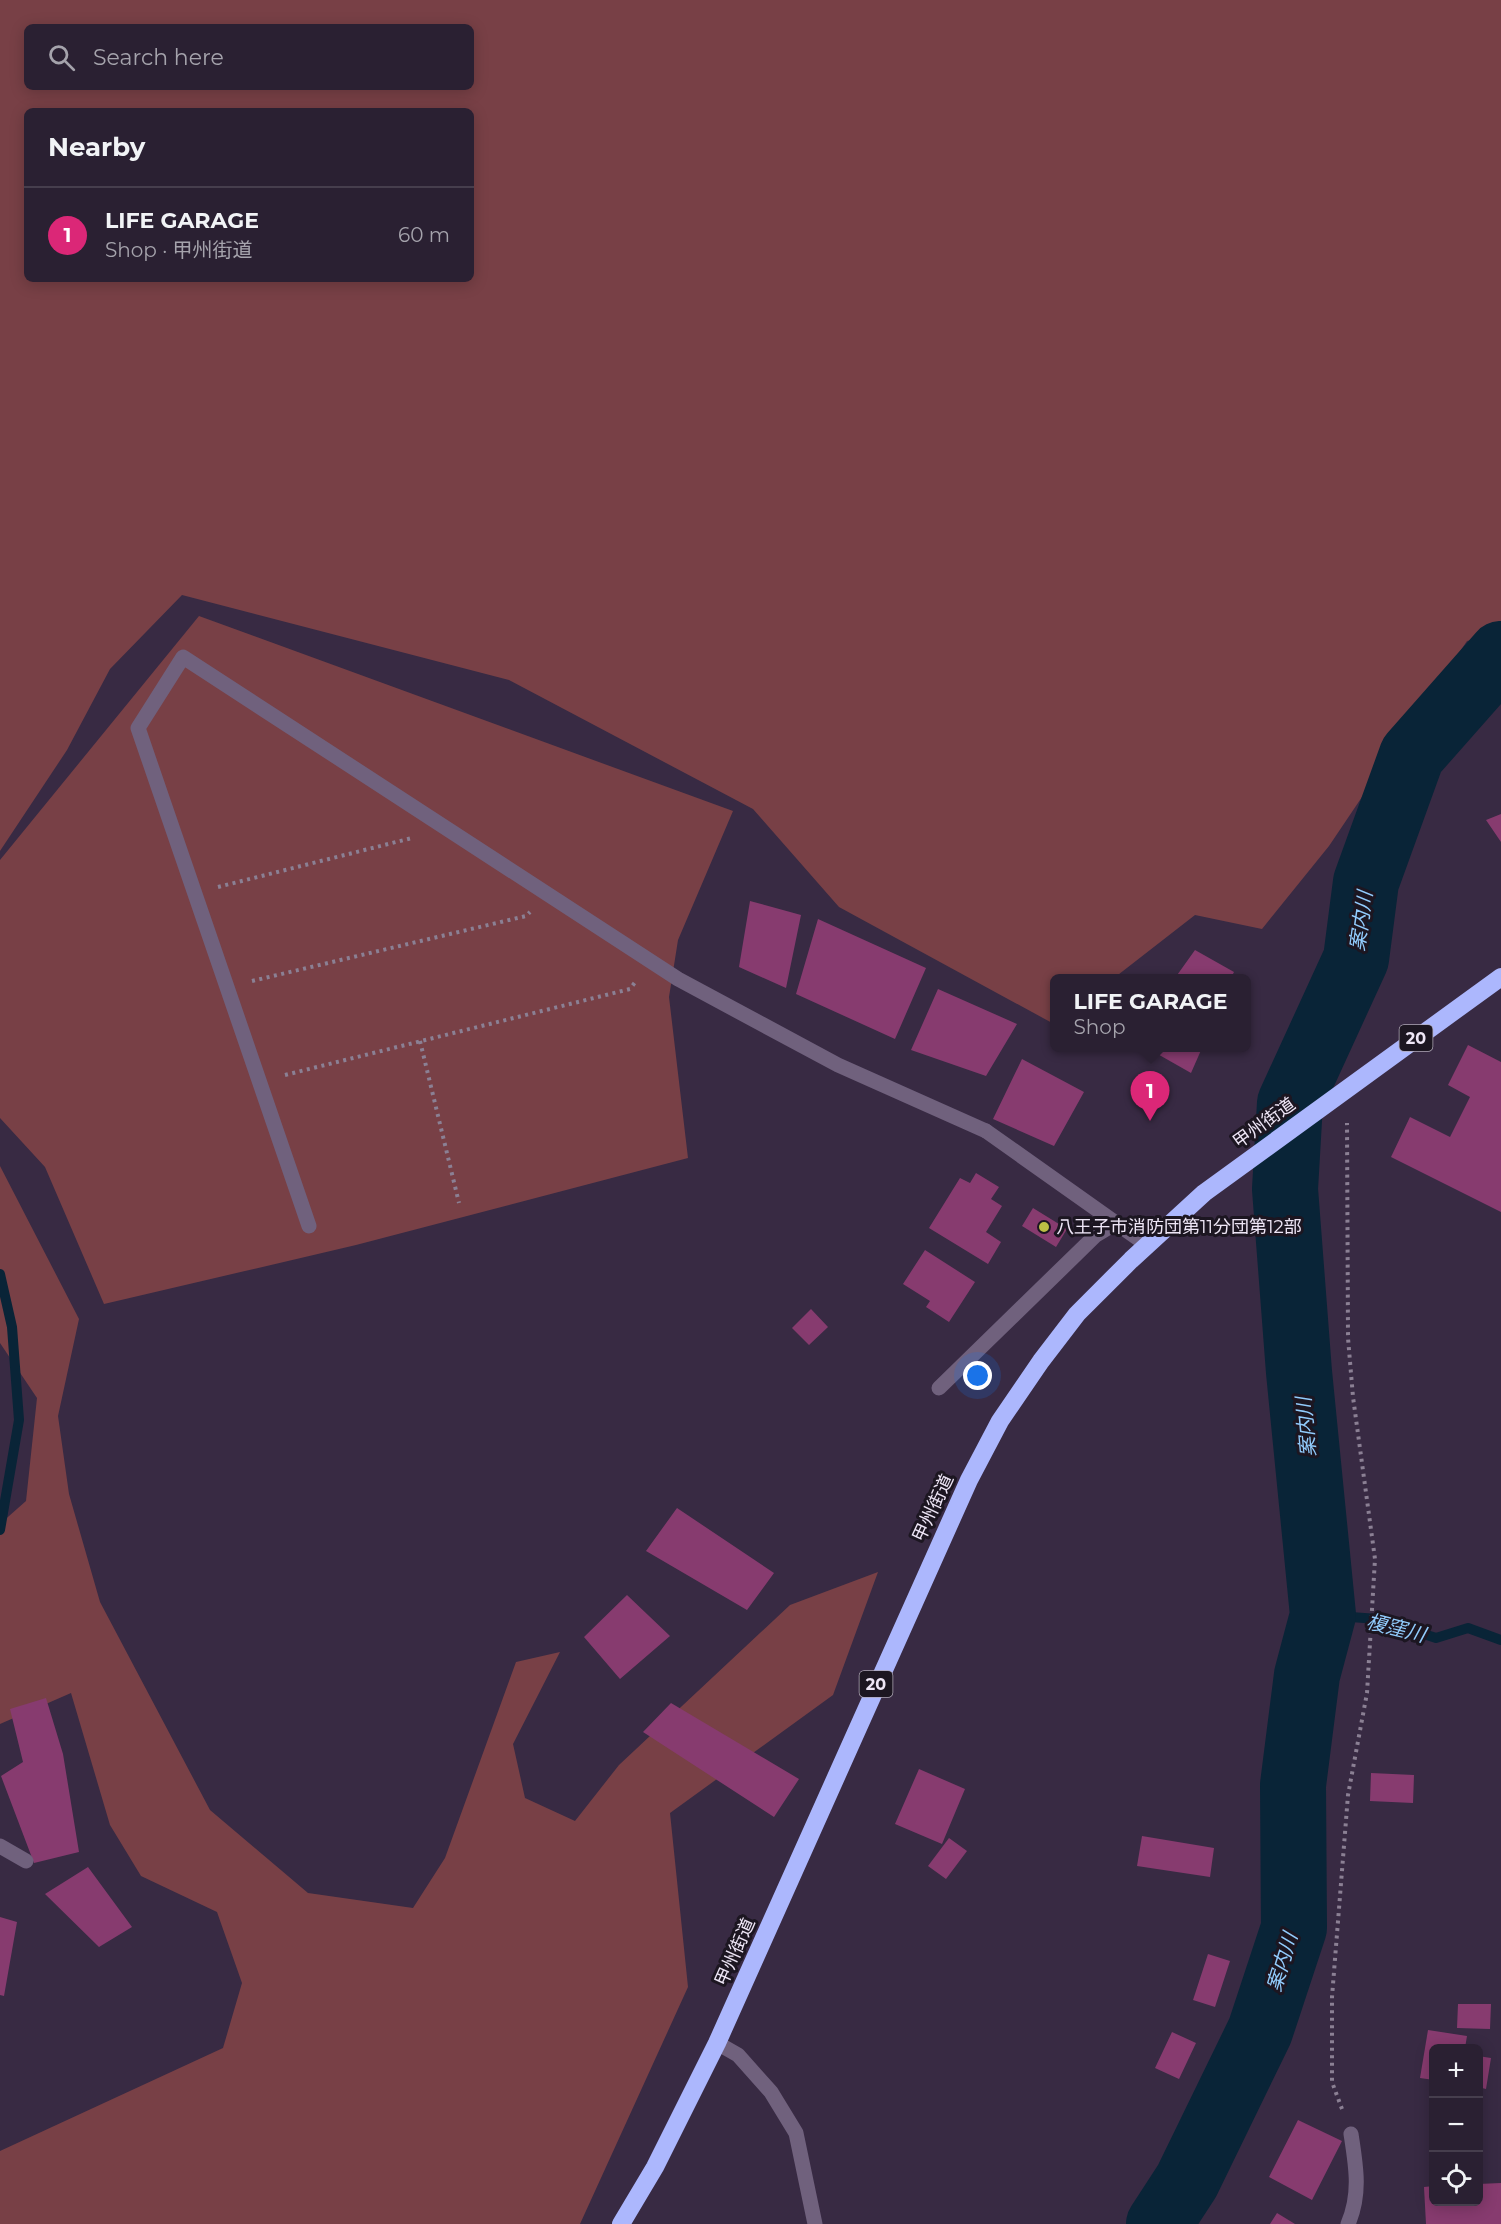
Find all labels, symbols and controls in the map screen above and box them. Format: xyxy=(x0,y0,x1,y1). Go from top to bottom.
search box xyxy=(24,24,474,90)
icon: search xyxy=(45,41,78,74)
text: Search here xyxy=(93,44,224,71)
text: Nearby xyxy=(48,131,145,163)
text: LIFE GARAGE xyxy=(105,207,259,234)
text: 1 xyxy=(64,223,71,247)
text: 60 m xyxy=(398,223,450,247)
text: Shop · 甲州街道 xyxy=(105,238,252,262)
water label: 案内川 xyxy=(1345,888,1377,952)
popup xyxy=(1050,974,1251,1052)
text: LIFE GARAGE xyxy=(1074,988,1227,1015)
text: Shop xyxy=(1074,1015,1125,1039)
road number: 20 xyxy=(1400,1025,1432,1051)
pin: 1 xyxy=(1130,1072,1170,1121)
street label: 甲州街道 xyxy=(1228,1093,1300,1153)
place label: 八王子市消防団第11分団第12部 xyxy=(1056,1216,1302,1238)
marker: 八王子市消防団第11分団第12部 xyxy=(1037,1220,1051,1234)
your location xyxy=(963,1361,992,1390)
water label: 案内川 xyxy=(1291,1394,1321,1458)
street label: 甲州街道 xyxy=(908,1471,958,1545)
water label: 榎窪川 xyxy=(1364,1609,1430,1647)
road number: 20 xyxy=(860,1671,892,1697)
street label: 甲州街道 xyxy=(710,1915,760,1989)
water label: 案内川 xyxy=(1262,1928,1303,1994)
map controls xyxy=(1429,2044,1483,2206)
button: + xyxy=(1429,2044,1483,2098)
button: − xyxy=(1429,2098,1483,2152)
button: locate xyxy=(1429,2152,1483,2206)

